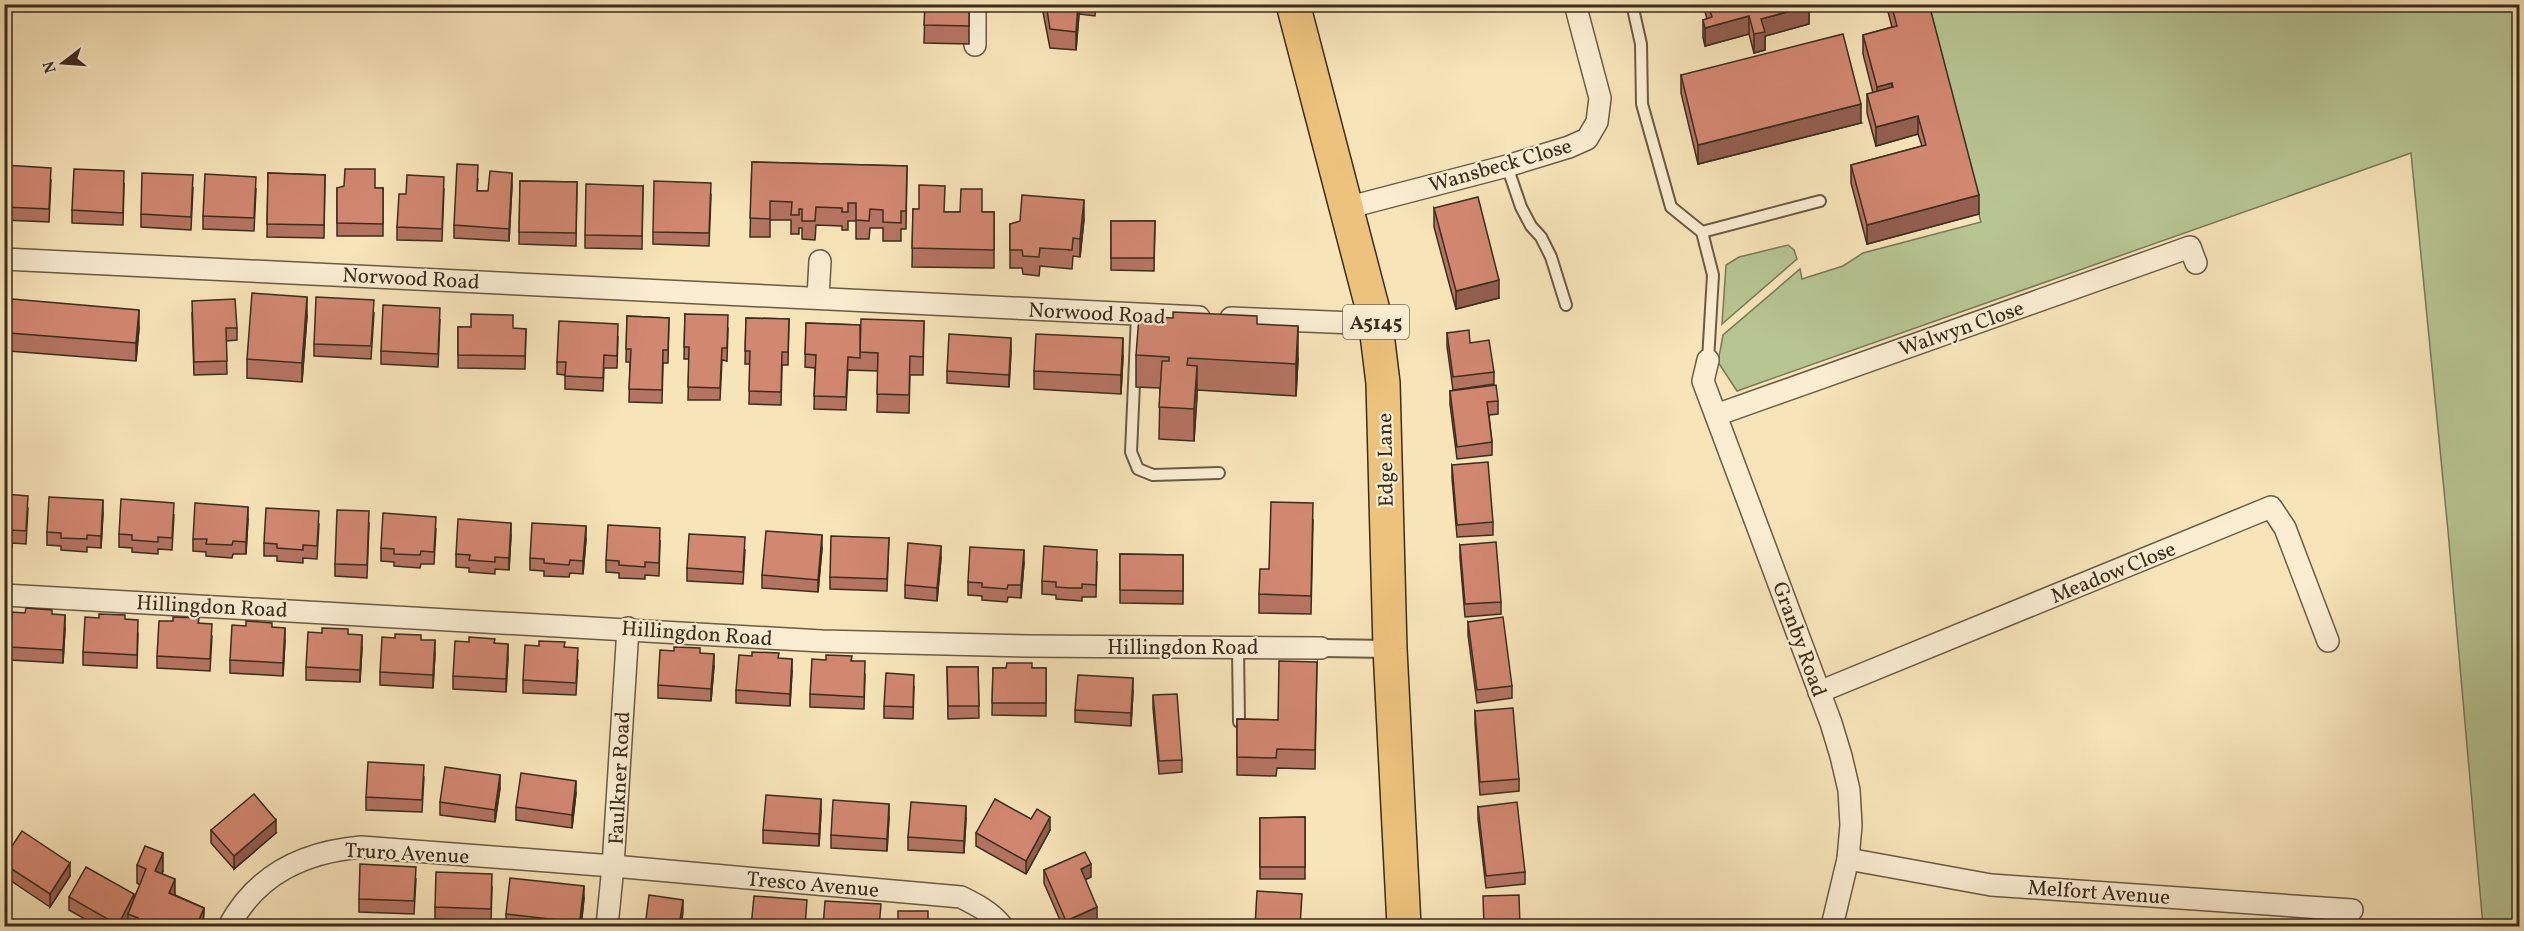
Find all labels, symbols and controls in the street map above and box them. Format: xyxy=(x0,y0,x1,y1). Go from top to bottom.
north arrow xyxy=(33,33,93,93)
text: N xyxy=(38,58,63,76)
street label: Wansbeck Close xyxy=(1425,132,1575,201)
street label: Norwood Road xyxy=(342,261,480,298)
street label: Walwyn Close xyxy=(1895,294,2028,364)
street label: Norwood Road xyxy=(1028,296,1166,333)
road number: A5145 xyxy=(1343,305,1409,339)
street label: Edge Lane xyxy=(1371,413,1402,507)
street label: Meadow Close xyxy=(2047,535,2180,612)
street label: Granby Road xyxy=(1764,578,1833,701)
street label: Hillingdon Road xyxy=(136,589,288,626)
street label: Hillingdon Road xyxy=(620,615,773,654)
street label: Hillingdon Road xyxy=(1107,634,1259,663)
street label: Faulkner Road xyxy=(603,711,638,846)
street label: Truro Avenue xyxy=(344,837,470,872)
street label: Tresco Avenue xyxy=(746,865,880,906)
street label: Melfort Avenue xyxy=(2027,874,2171,913)

